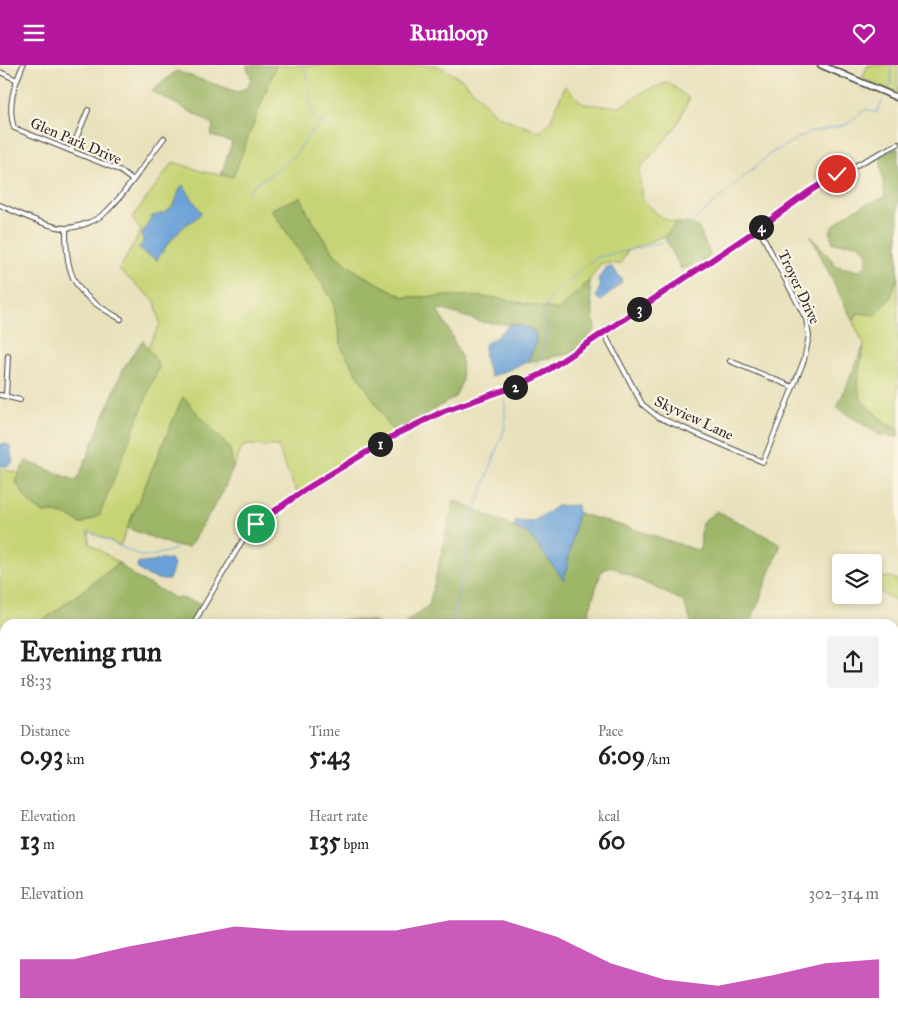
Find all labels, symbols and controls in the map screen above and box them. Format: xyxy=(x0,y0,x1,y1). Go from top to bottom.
icon: menu xyxy=(20,19,48,47)
text: Runloop xyxy=(410,19,488,46)
icon: heart xyxy=(850,19,878,47)
street label: Glen Park Drive xyxy=(28,114,124,168)
pin xyxy=(816,153,858,195)
icon: check xyxy=(823,160,851,188)
pin: 4 xyxy=(748,215,774,239)
text: 4 xyxy=(758,219,765,236)
street label: Troyer Drive xyxy=(774,247,824,327)
pin: 3 xyxy=(626,297,652,321)
text: 3 xyxy=(637,301,642,318)
pin: 2 xyxy=(502,375,528,399)
text: 2 xyxy=(512,379,519,396)
street label: Skyview Lane xyxy=(652,392,736,444)
pin: 1 xyxy=(368,431,392,457)
text: 1 xyxy=(378,436,383,453)
pin xyxy=(235,503,277,545)
icon: arrive xyxy=(242,510,270,538)
map controls xyxy=(832,554,882,604)
button: layers xyxy=(832,554,882,604)
text: Evening run xyxy=(20,634,162,669)
button: share xyxy=(827,636,879,688)
text: 18:33 xyxy=(20,671,52,690)
text: Distance xyxy=(20,723,70,740)
text: Time xyxy=(309,723,340,740)
text: Pace xyxy=(598,723,623,740)
text: 0.93 xyxy=(20,740,63,771)
text: 5:43 xyxy=(309,740,351,771)
text: 6:09 xyxy=(598,740,645,771)
text: km xyxy=(63,751,84,768)
text: /km xyxy=(645,751,670,768)
text: Elevation xyxy=(20,808,76,825)
text: Heart rate xyxy=(309,808,368,825)
text: kcal xyxy=(598,808,620,825)
text: 13 xyxy=(20,825,40,856)
text: 135 xyxy=(309,825,341,856)
text: 60 xyxy=(598,825,625,856)
text: m xyxy=(40,836,55,853)
text: bpm xyxy=(341,836,369,853)
text: Elevation xyxy=(20,884,84,903)
text: 302–314 m xyxy=(809,884,879,903)

